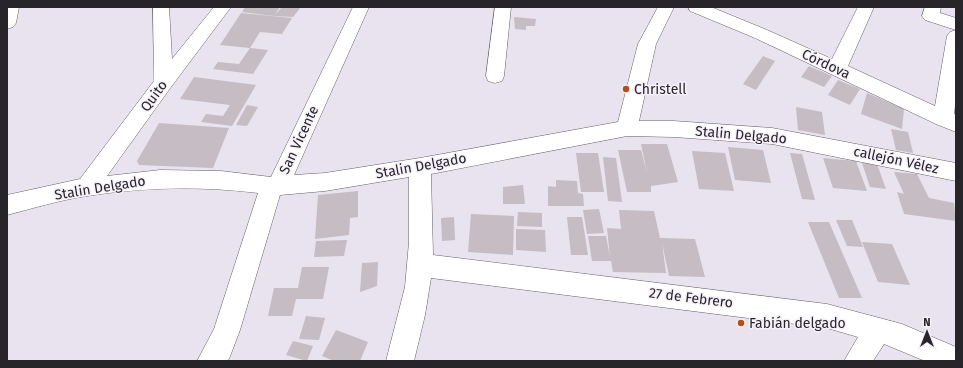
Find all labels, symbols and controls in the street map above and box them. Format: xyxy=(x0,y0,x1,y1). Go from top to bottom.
street label: Córdova xyxy=(799,45,853,83)
street label: Quito xyxy=(137,77,171,115)
place label: Christell xyxy=(634,81,686,98)
marker: Christell xyxy=(621,84,631,94)
street label: San Vicente xyxy=(276,103,322,177)
street label: Stalin Delgado xyxy=(694,123,788,147)
street label: callejón Vélez xyxy=(852,143,940,177)
street label: Stalin Delgado xyxy=(374,150,468,182)
street label: Stalin Delgado xyxy=(53,172,147,204)
street label: 27 de Febrero xyxy=(648,284,734,312)
north arrow xyxy=(907,312,947,352)
place label: Fabián delgado xyxy=(749,315,846,332)
text: N xyxy=(923,316,931,329)
marker: Fabián delgado xyxy=(736,318,746,328)

